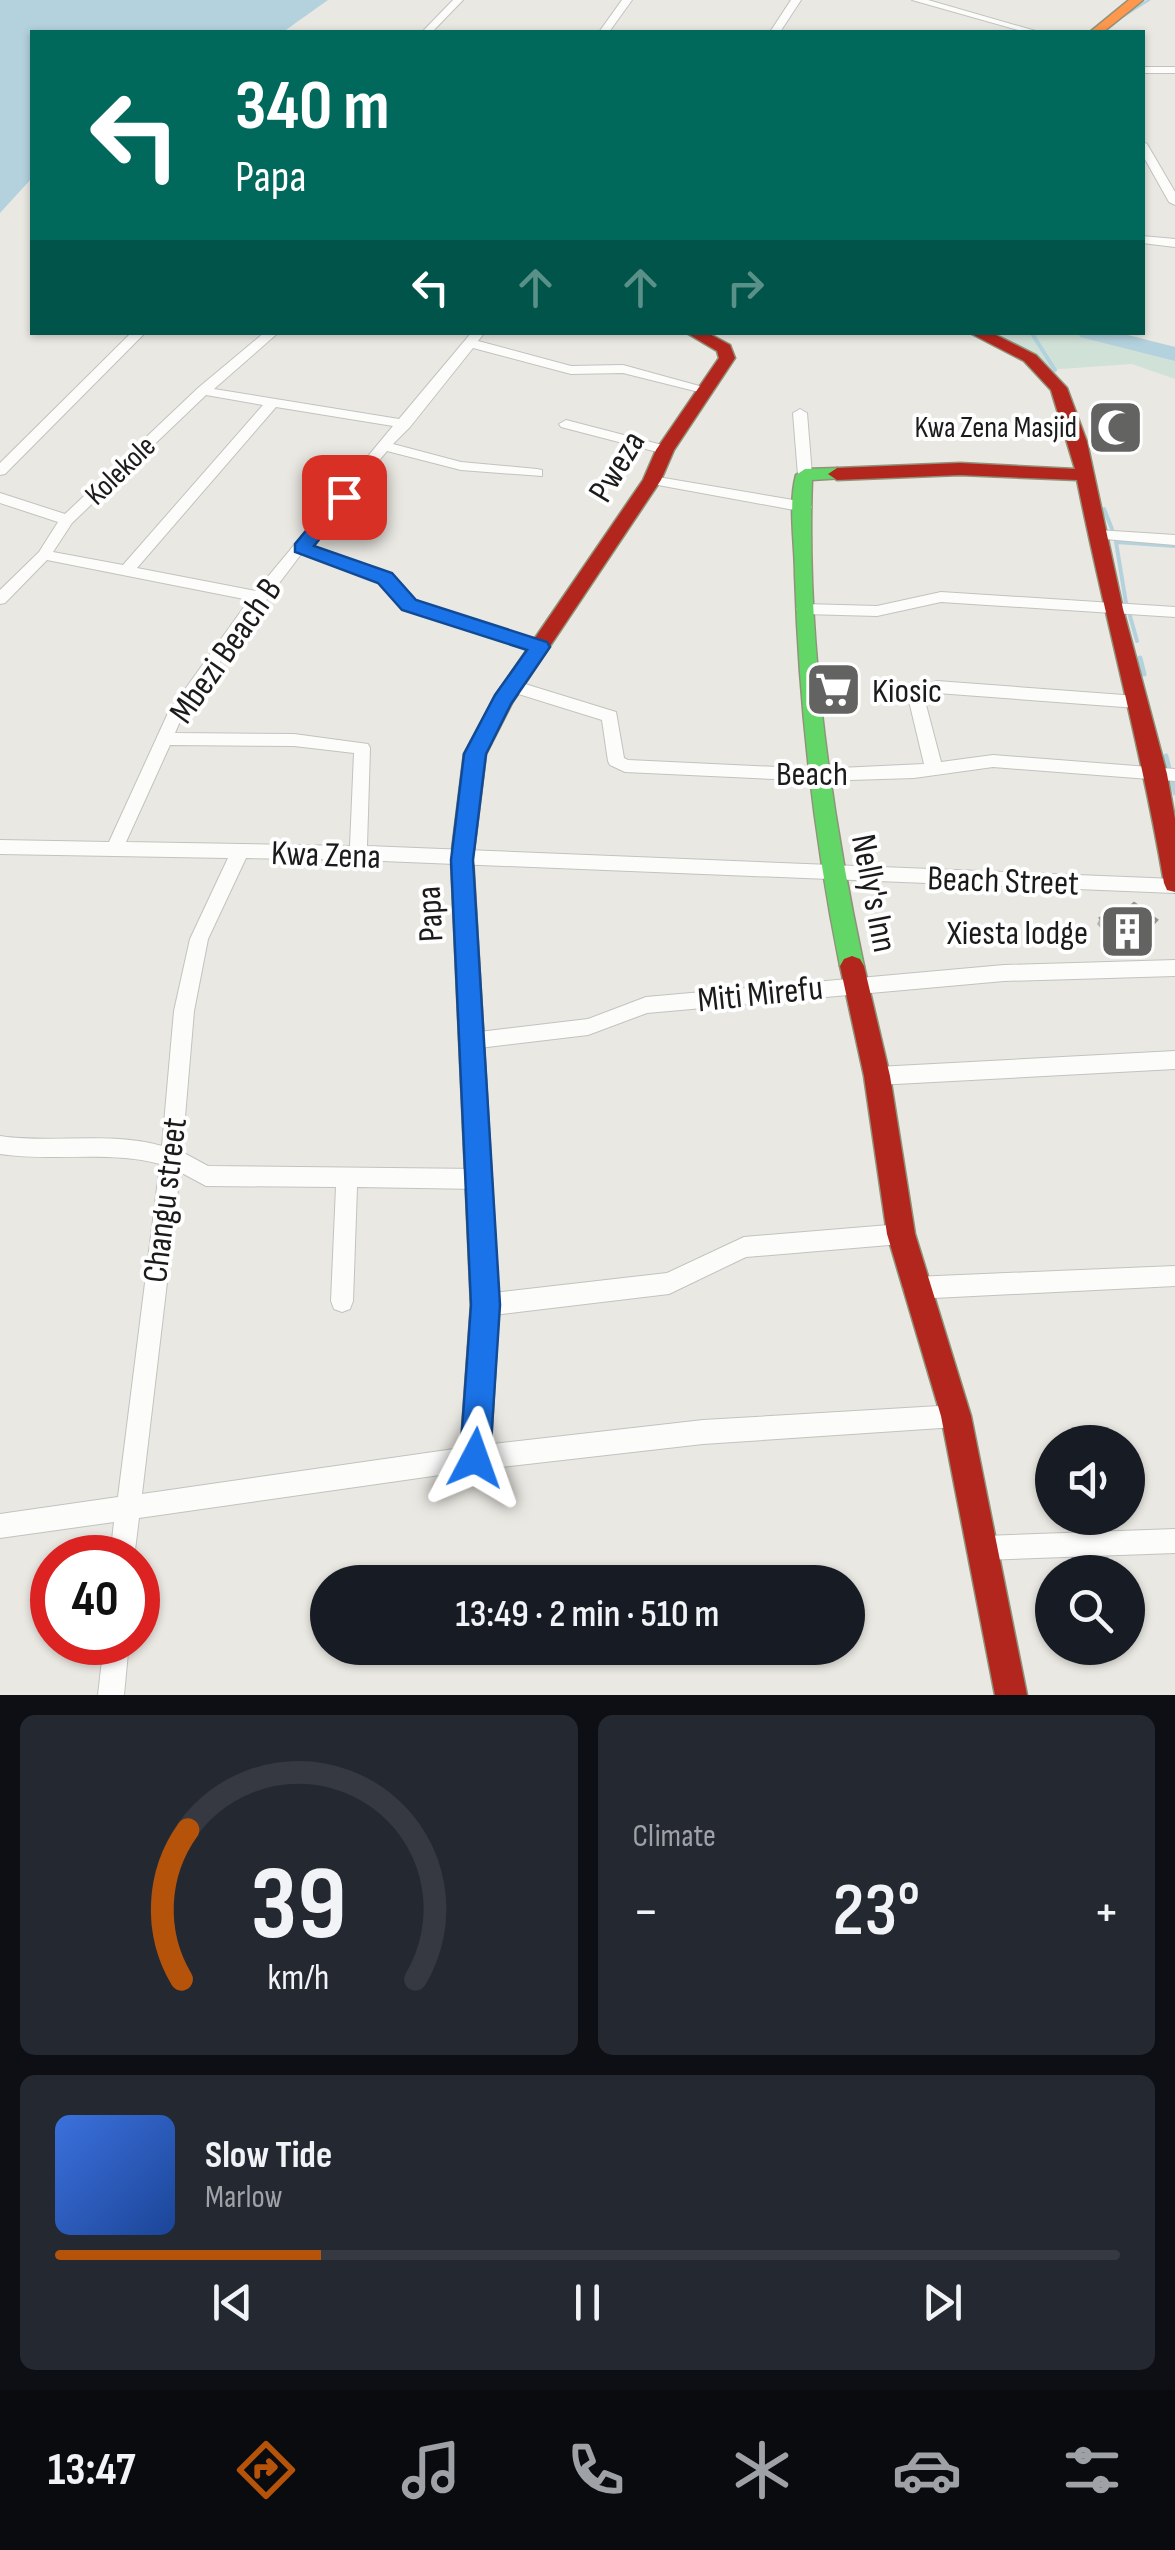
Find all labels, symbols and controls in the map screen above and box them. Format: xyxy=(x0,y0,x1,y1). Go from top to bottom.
text: 340 m xyxy=(235,65,390,149)
icon: left xyxy=(70,70,200,200)
text: Papa xyxy=(235,150,307,205)
icon: left xyxy=(403,260,458,315)
icon: ahead xyxy=(508,260,563,315)
icon: ahead xyxy=(613,260,668,315)
icon: right xyxy=(718,260,773,315)
mosque icon: Kwa Zena Masjid xyxy=(1086,397,1146,457)
place label: Kwa Zena Masjid xyxy=(914,410,1077,446)
street label: Pweza xyxy=(579,423,655,510)
street label: Kolekole xyxy=(78,429,163,513)
pin xyxy=(302,455,387,540)
icon: arrive xyxy=(317,470,372,525)
street label: Mbezi Beach B xyxy=(161,570,292,732)
supermarket icon: Kiosic xyxy=(803,660,863,720)
place label: Kiosic xyxy=(872,670,942,713)
street label: Beach xyxy=(776,753,848,796)
street label: Nelly's Inn xyxy=(841,831,906,956)
street label: Kwa Zena xyxy=(270,832,382,879)
street label: Beach Street xyxy=(926,857,1079,906)
street label: Papa xyxy=(408,885,453,943)
building icon: Xiesta lodge xyxy=(1097,902,1157,962)
place label: Xiesta lodge xyxy=(946,912,1088,955)
street label: Miti Mirefu xyxy=(695,967,825,1022)
street label: Changu street xyxy=(134,1115,197,1285)
position arrow xyxy=(423,1406,527,1510)
map controls xyxy=(1035,1425,1145,1665)
button: sound xyxy=(1035,1425,1145,1535)
speed limit sign: 40 xyxy=(30,1535,160,1665)
button: search xyxy=(1035,1555,1145,1665)
text: 13:49 · 2 min · 510 m xyxy=(456,1592,719,1637)
text: Climate xyxy=(633,1817,716,1856)
text: 39 xyxy=(251,1843,347,1968)
text: 23° xyxy=(832,1866,920,1957)
text: − xyxy=(633,1879,659,1946)
text: + xyxy=(1093,1879,1120,1946)
text: km/h xyxy=(268,1957,330,2000)
text: Slow Tide xyxy=(205,2133,332,2178)
text: Marlow xyxy=(205,2178,283,2217)
icon: previous xyxy=(205,2275,260,2330)
icon: pause xyxy=(560,2275,615,2330)
icon: next xyxy=(915,2275,970,2330)
icon: directions xyxy=(231,2435,301,2505)
icon: music xyxy=(396,2435,466,2505)
icon: phone xyxy=(561,2435,631,2505)
icon: climate xyxy=(727,2435,797,2505)
icon: car xyxy=(892,2435,962,2505)
icon: filters xyxy=(1057,2435,1127,2505)
text: 13:47 xyxy=(48,2443,135,2498)

